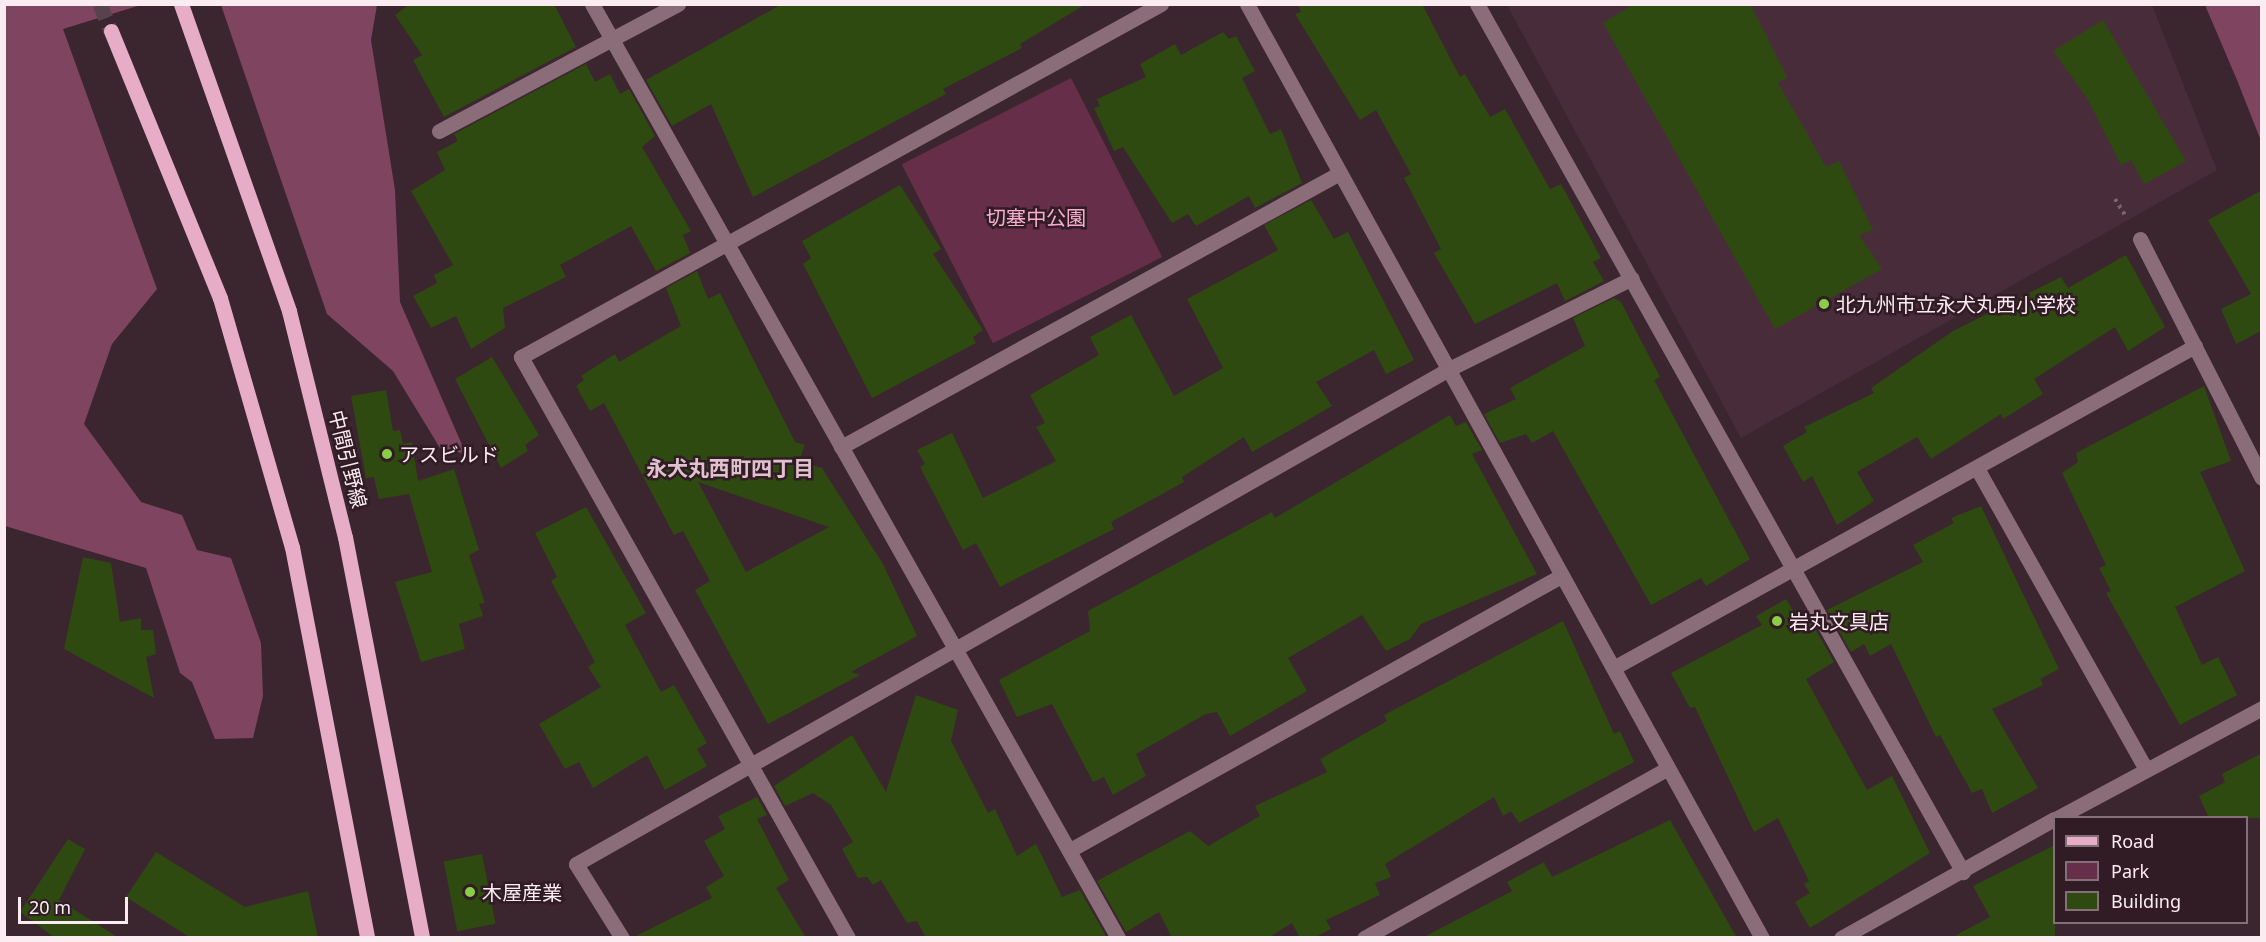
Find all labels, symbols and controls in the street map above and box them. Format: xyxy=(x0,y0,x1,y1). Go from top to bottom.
park label: 切塞中公園 xyxy=(986,205,1086,229)
place label: 北九州市立永犬丸西小学校 xyxy=(1836,292,2076,316)
marker: 北九州市立永犬丸西小学校 xyxy=(1817,297,1831,311)
street label: 中間引野線 xyxy=(324,408,372,510)
place label: アスビルド xyxy=(399,442,499,466)
marker: アスビルド xyxy=(380,447,394,461)
district label: 永犬丸西町四丁目 xyxy=(646,455,814,481)
place label: 岩丸文具店 xyxy=(1789,609,1889,633)
marker: 岩丸文具店 xyxy=(1770,614,1784,628)
legend xyxy=(2053,816,2248,924)
text: Road xyxy=(2111,829,2154,853)
text: Park xyxy=(2111,859,2149,883)
place label: 木屋産業 xyxy=(482,880,562,904)
scale bar xyxy=(21,885,130,923)
marker: 木屋産業 xyxy=(463,885,477,899)
text: Building xyxy=(2111,889,2181,913)
text: 20 m xyxy=(29,895,71,919)

